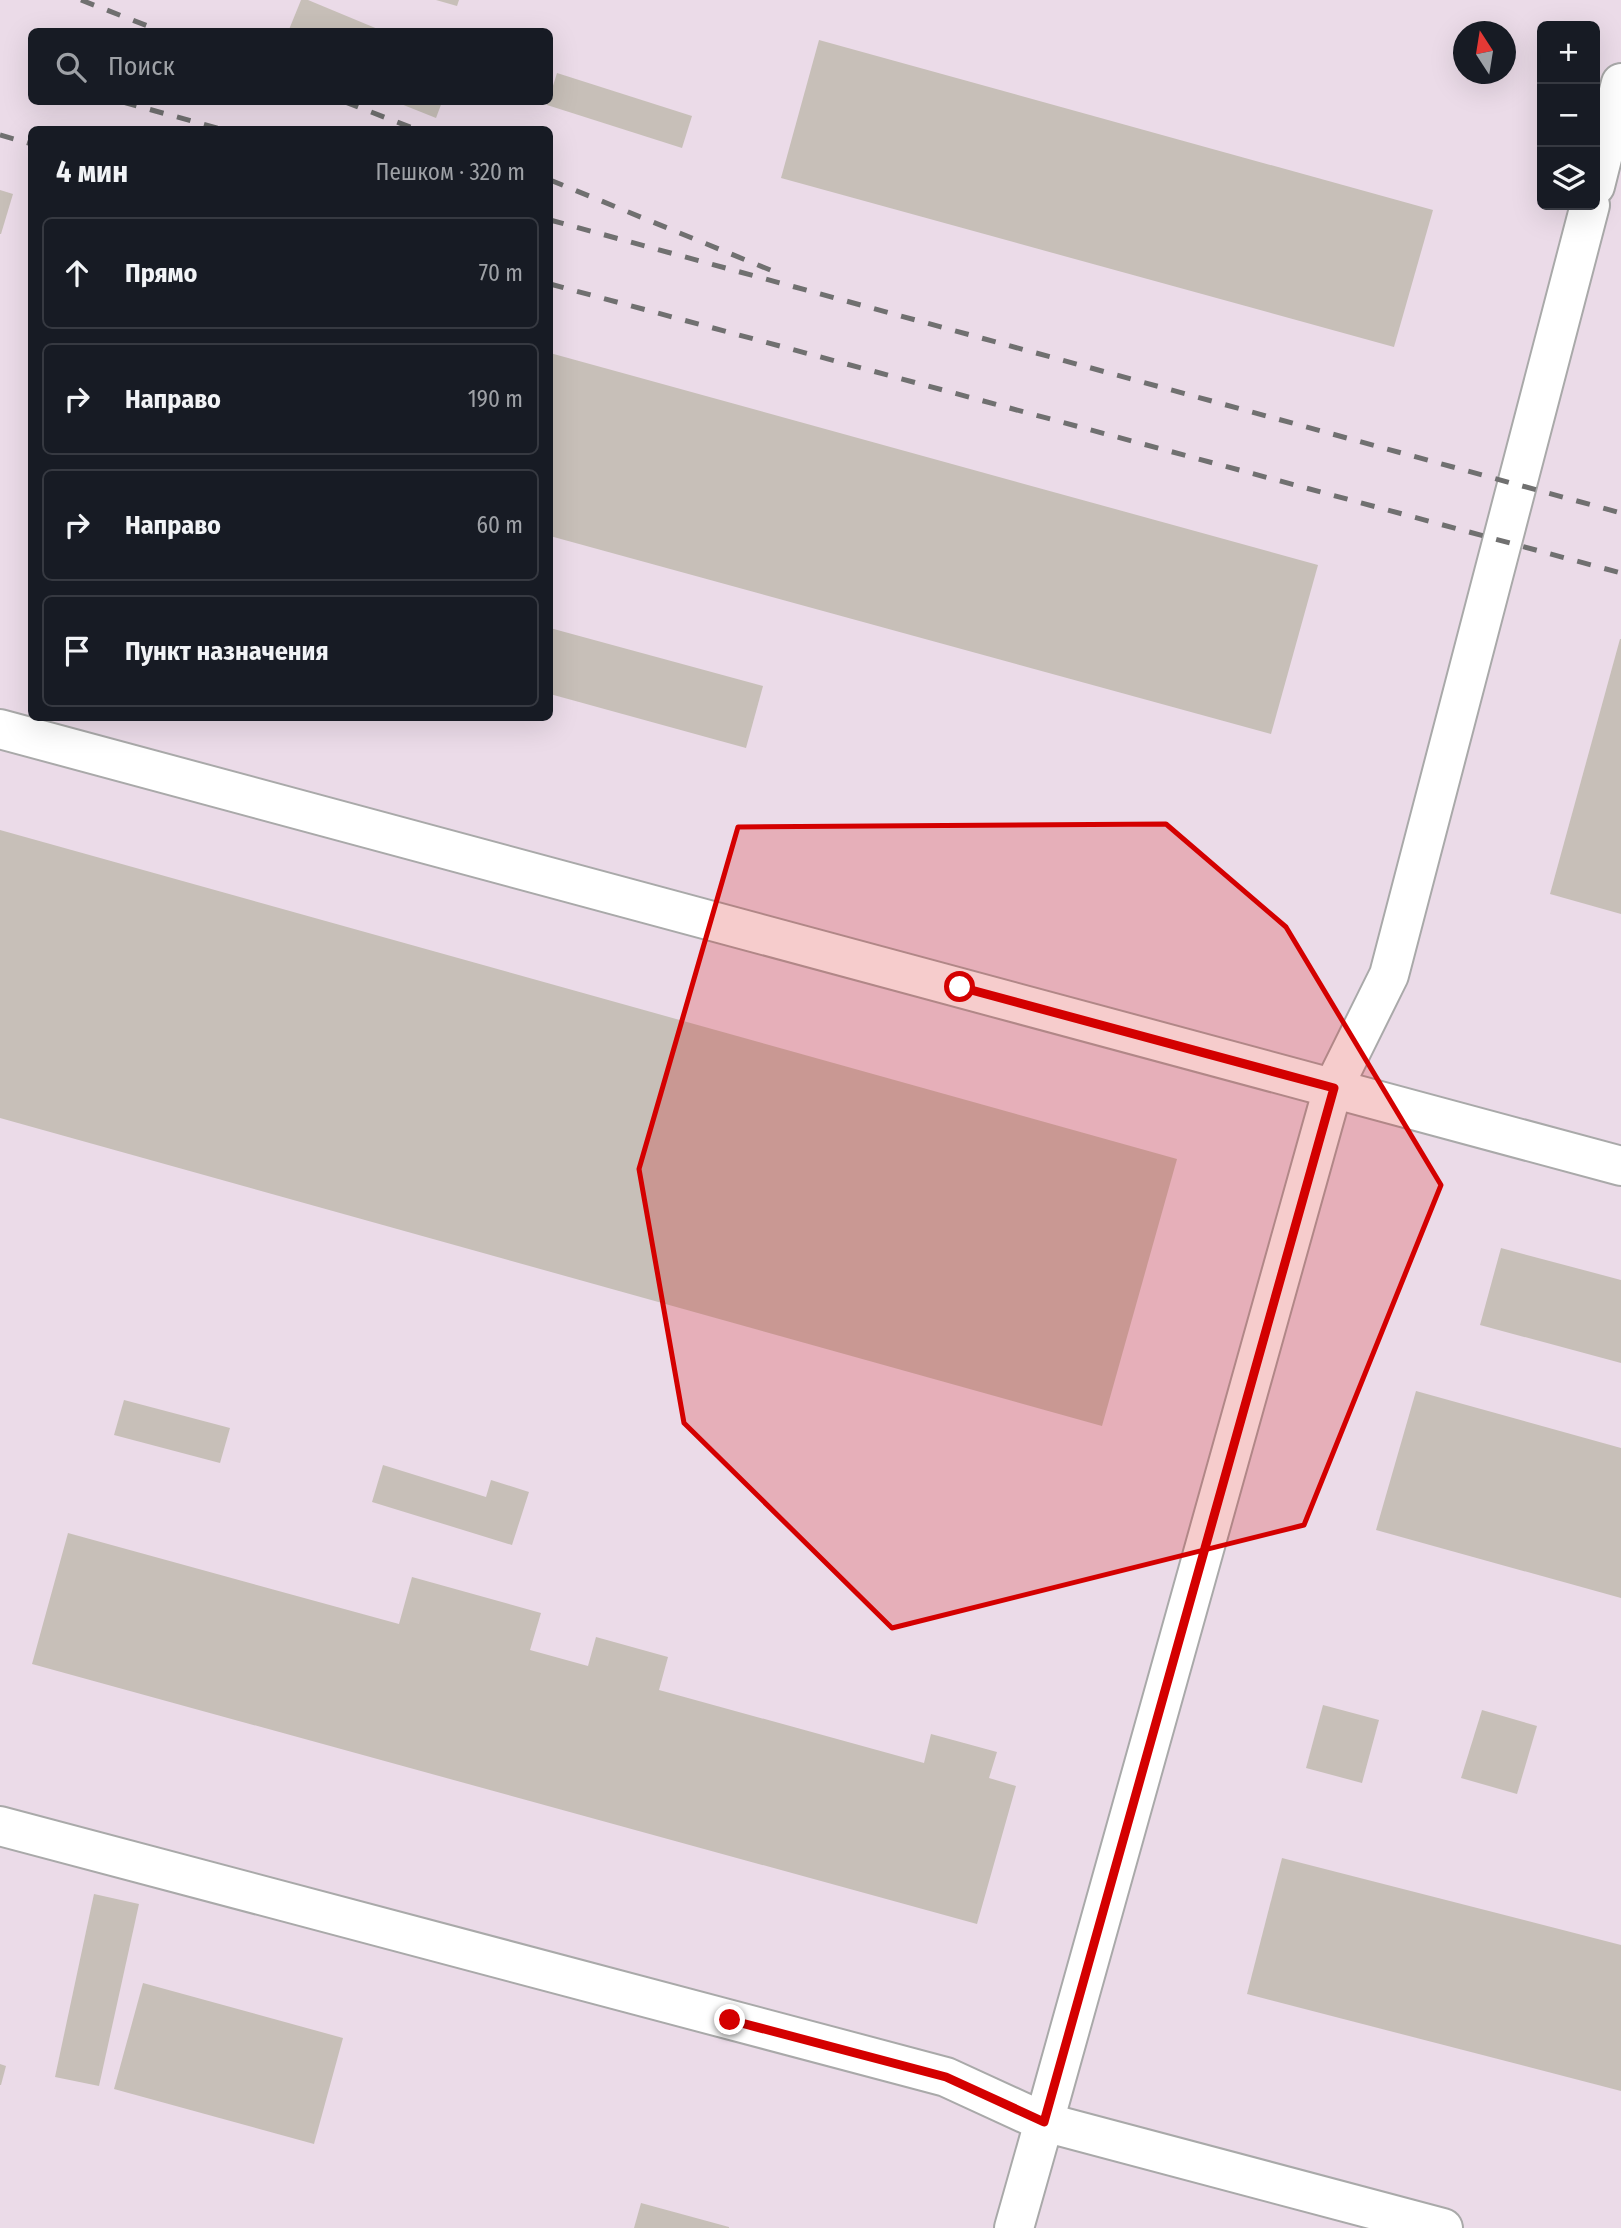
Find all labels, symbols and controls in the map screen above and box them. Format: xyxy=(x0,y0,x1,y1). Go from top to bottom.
north arrow xyxy=(1453,21,1516,84)
map controls xyxy=(1537,21,1600,210)
button: + xyxy=(1537,21,1600,84)
search box xyxy=(28,28,553,105)
icon: search xyxy=(52,48,90,86)
text: Поиск xyxy=(108,51,175,82)
button: − xyxy=(1537,84,1600,147)
button: layers xyxy=(1537,147,1600,210)
text: 4 мин xyxy=(56,154,128,190)
text: Пешком · 320 m xyxy=(376,158,525,186)
icon: ahead xyxy=(58,254,96,292)
text: Прямо xyxy=(125,258,197,289)
text: 70 m xyxy=(479,259,523,287)
icon: right xyxy=(58,380,96,418)
text: Направо xyxy=(125,384,221,415)
text: 190 m xyxy=(468,385,523,413)
icon: right xyxy=(58,506,96,544)
text: Направо xyxy=(125,510,221,541)
text: 60 m xyxy=(477,511,523,539)
icon: arrive xyxy=(58,632,96,670)
text: Пункт назначения xyxy=(125,636,329,667)
route start xyxy=(944,971,975,1002)
route end xyxy=(714,2004,745,2035)

